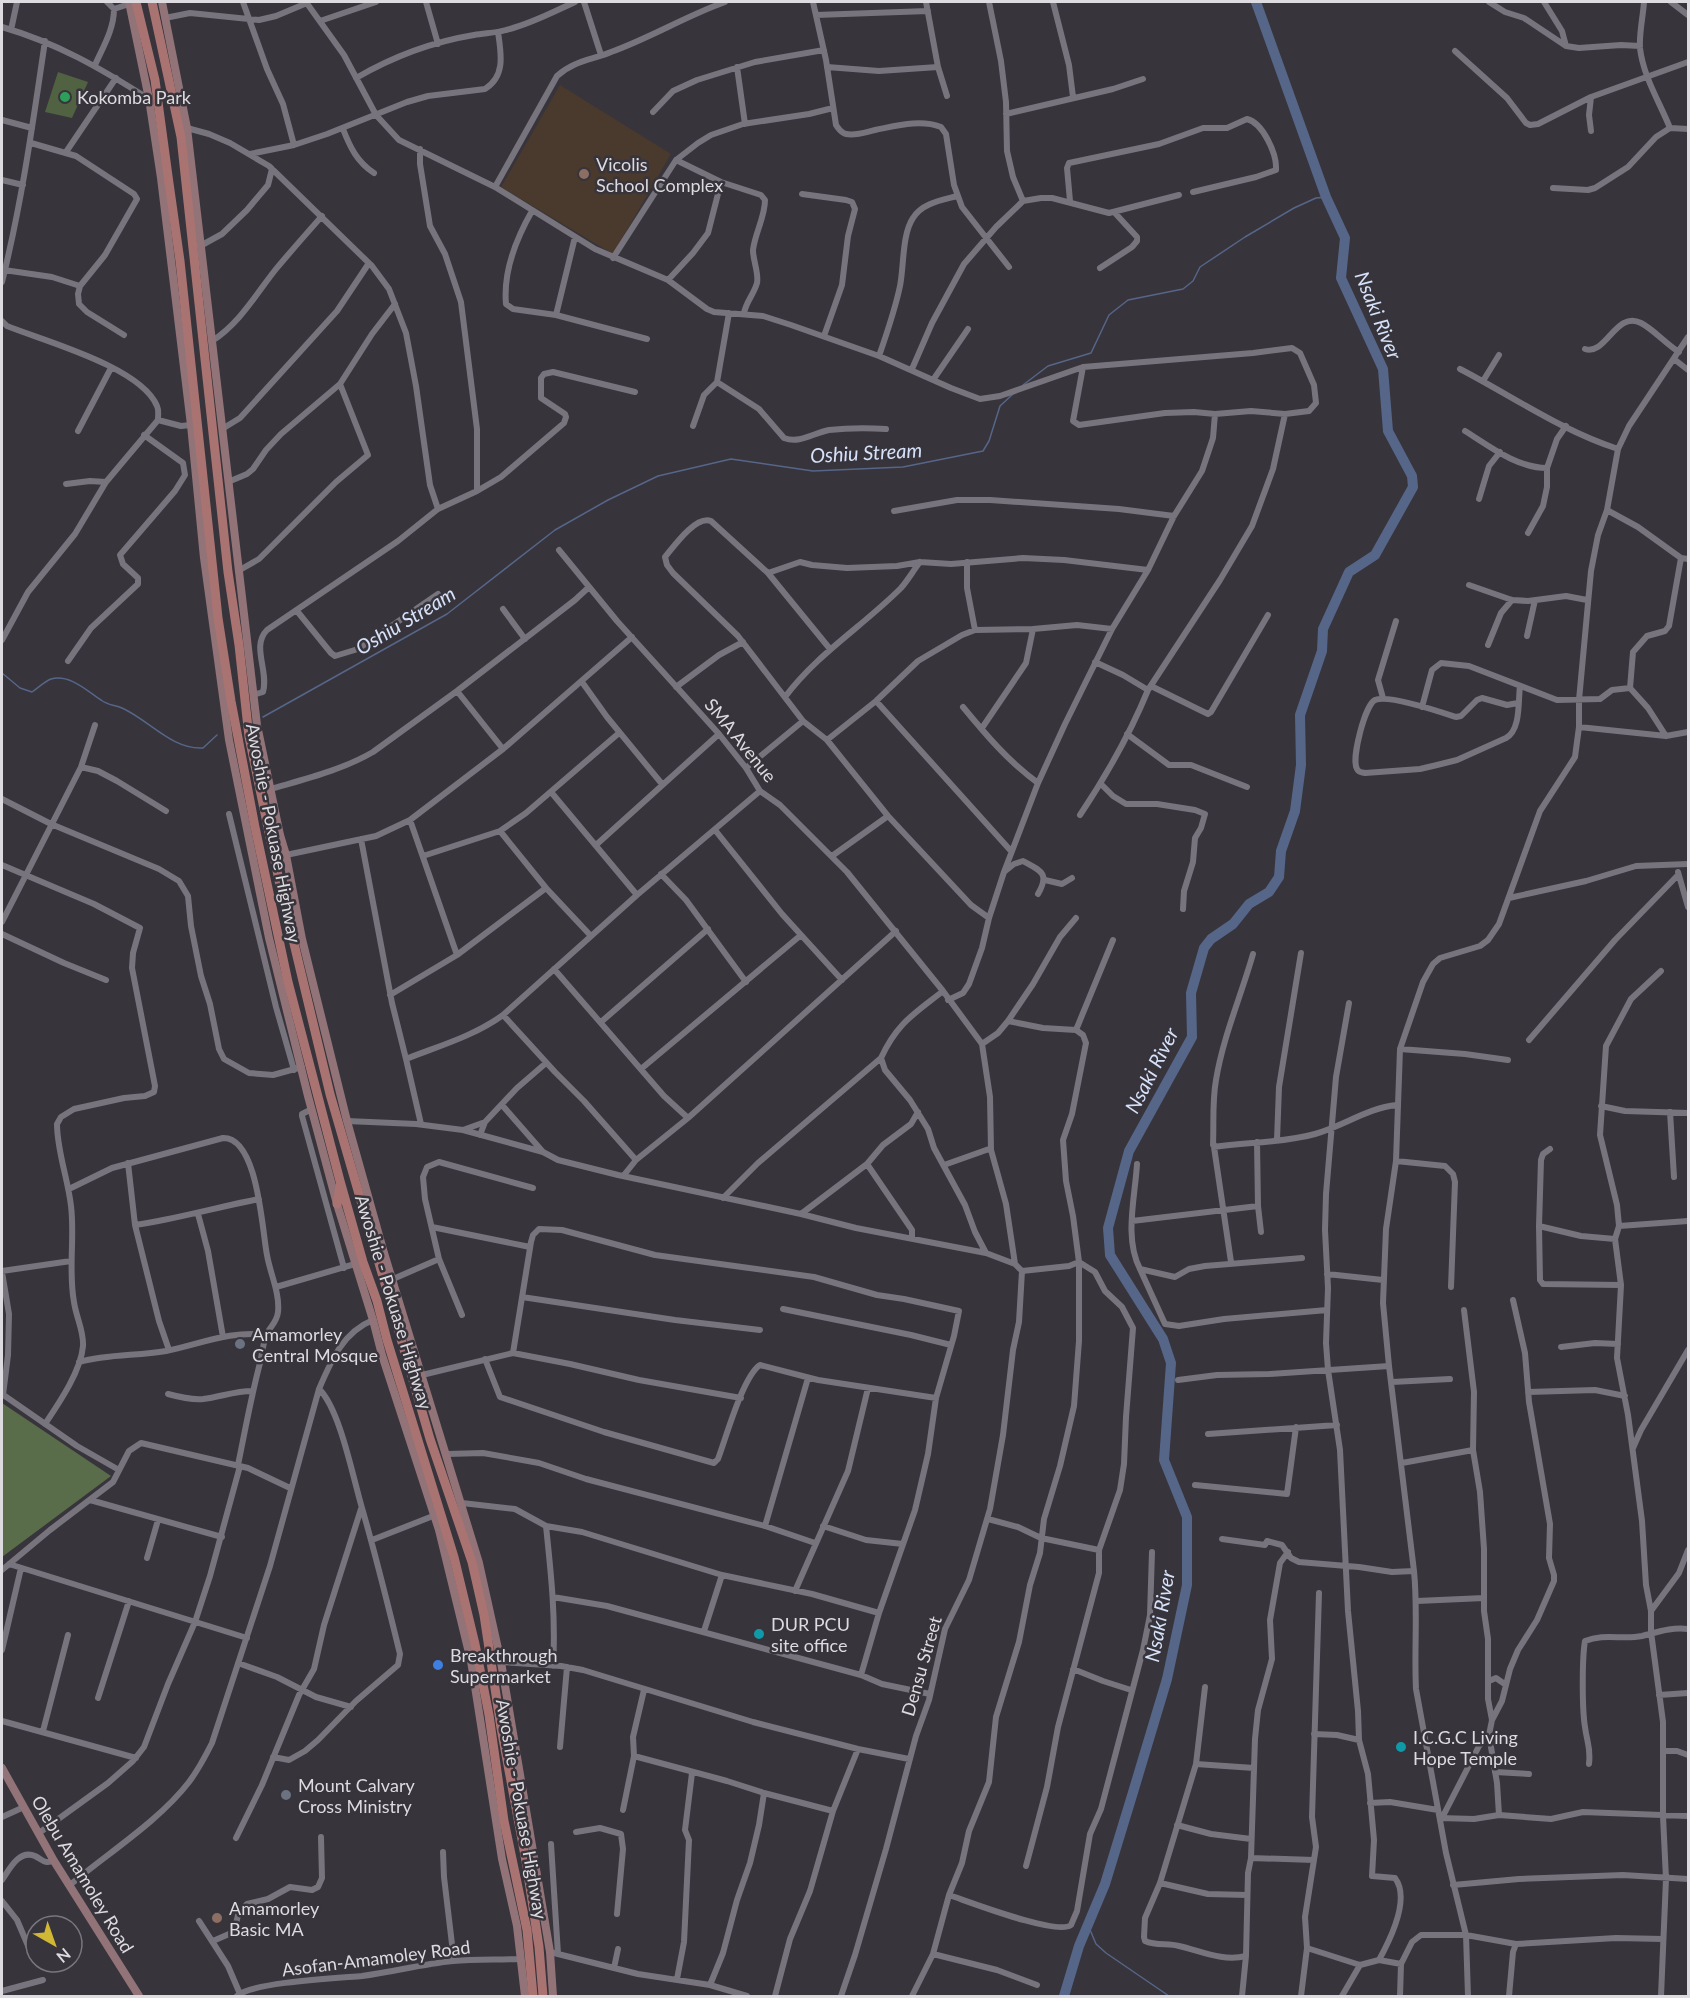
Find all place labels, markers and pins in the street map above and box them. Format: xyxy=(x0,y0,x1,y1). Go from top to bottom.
place label: Kokomba Park xyxy=(77,86,192,108)
marker: Kokomba Park xyxy=(58,90,72,104)
place label: Vicolis School Complex xyxy=(596,153,723,196)
marker: Vicolis School Complex xyxy=(577,167,591,181)
place label: Amamorley Central Mosque xyxy=(252,1323,378,1366)
marker: Amamorley Central Mosque xyxy=(233,1337,247,1351)
place label: DUR PCU site office xyxy=(771,1613,850,1656)
marker: DUR PCU site office xyxy=(752,1627,766,1641)
place label: Breakthrough Supermarket xyxy=(450,1644,558,1687)
marker: Breakthrough Supermarket xyxy=(431,1658,445,1672)
place label: I.C.G.C Living Hope Temple xyxy=(1413,1726,1518,1769)
marker: I.C.G.C Living Hope Temple xyxy=(1394,1740,1408,1754)
place label: Mount Calvary Cross Ministry xyxy=(298,1774,415,1817)
marker: Mount Calvary Cross Ministry xyxy=(279,1788,293,1802)
place label: Amamorley Basic MA xyxy=(229,1897,320,1940)
marker: Amamorley Basic MA xyxy=(210,1911,224,1925)

